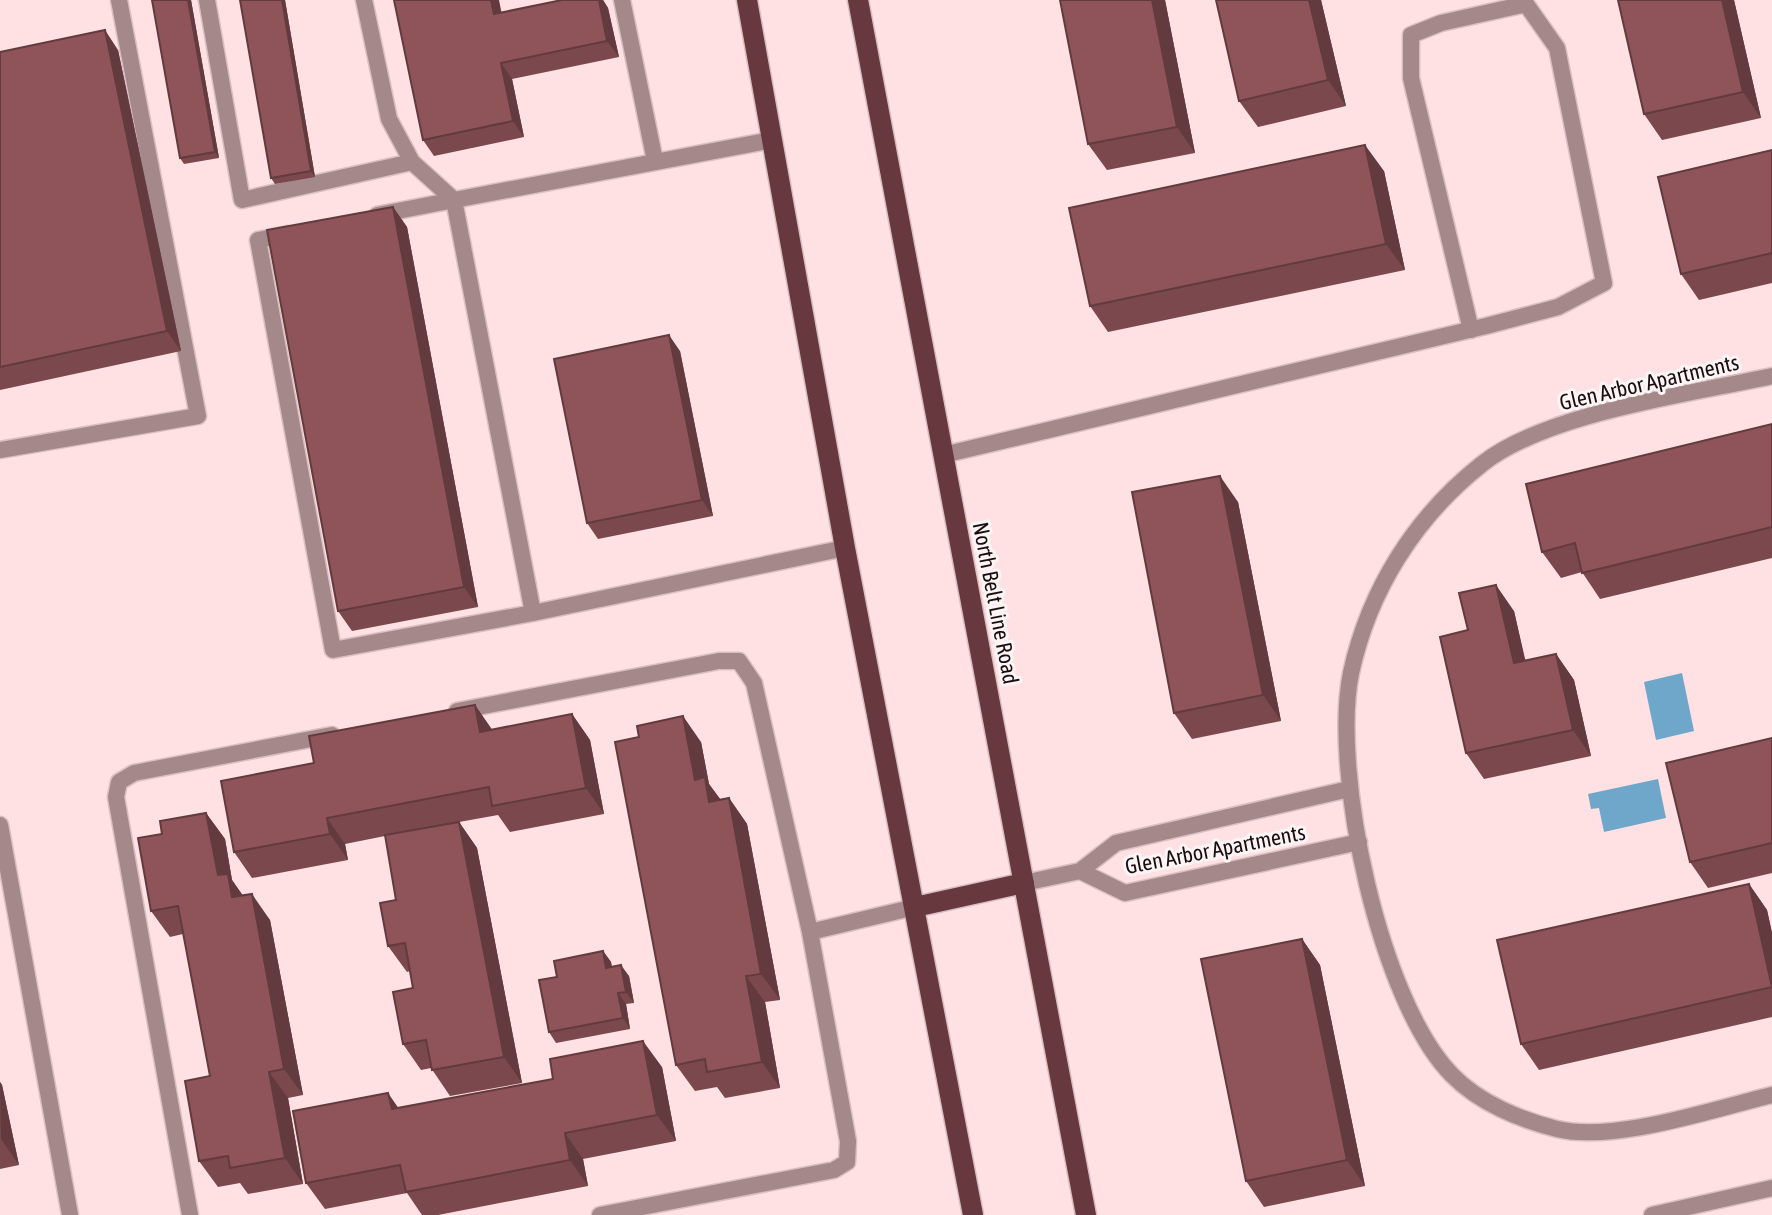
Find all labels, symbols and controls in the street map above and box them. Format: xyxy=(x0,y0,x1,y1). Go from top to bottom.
street label: Glen Arbor Apartments xyxy=(1557,349,1741,415)
street label: North Belt Line Road xyxy=(968,520,1024,686)
street label: Glen Arbor Apartments xyxy=(1123,819,1308,879)

